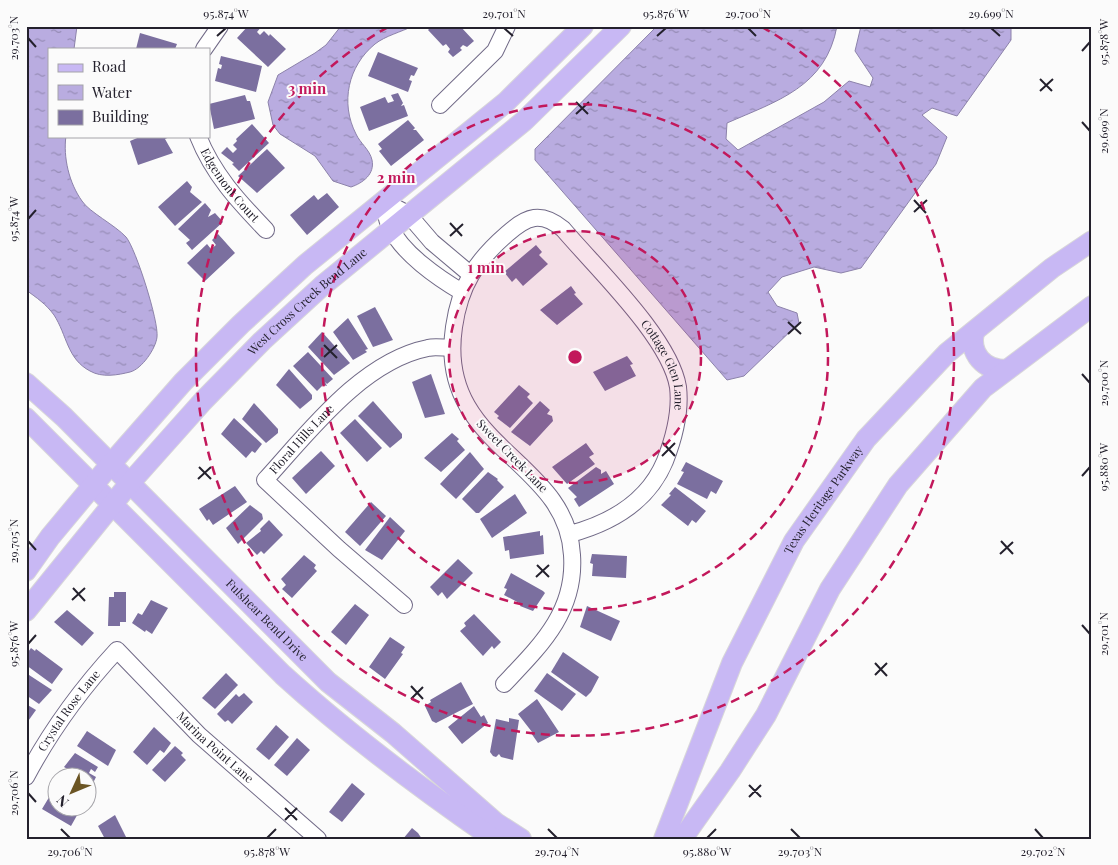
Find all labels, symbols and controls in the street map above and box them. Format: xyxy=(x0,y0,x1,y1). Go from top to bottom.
text: 95.874°W xyxy=(203,5,249,21)
text: 29.701°N xyxy=(482,5,526,21)
text: 95.876°W xyxy=(643,5,689,21)
text: 29.700°N xyxy=(725,5,772,21)
text: 29.699°N xyxy=(968,5,1014,21)
text: 29.703°N xyxy=(5,15,21,60)
text: 95.878°W xyxy=(1095,19,1111,65)
legend xyxy=(48,48,210,138)
text: Road xyxy=(92,56,126,76)
text: 3 min xyxy=(288,78,327,98)
text: Water xyxy=(91,82,132,102)
text: Building xyxy=(92,106,149,126)
text: 29.699°N xyxy=(1095,108,1111,154)
street label: Edgemont Court xyxy=(197,145,264,226)
text: 2 min xyxy=(377,167,416,187)
text: 95.874°W xyxy=(5,196,21,242)
street label: West Cross Creek Bend Lane xyxy=(243,244,370,359)
text: 1 min xyxy=(468,257,505,277)
street label: Cottage Glen Lane xyxy=(638,316,688,411)
centre of rings xyxy=(566,348,584,366)
text: 29.700°N xyxy=(1095,359,1111,406)
street label: Floral Hills Lane xyxy=(265,400,337,477)
street label: Sweet Creek Lane xyxy=(474,415,552,495)
street label: Texas Heritage Parkway xyxy=(780,442,866,556)
text: 95.880°W xyxy=(1095,443,1111,491)
text: 29.705°N xyxy=(5,518,21,563)
street label: Fulshear Bend Drive xyxy=(223,575,312,664)
text: 29.701°N xyxy=(1095,612,1111,656)
text: 95.876°W xyxy=(5,621,21,667)
street label: Crystal Rose Lane xyxy=(33,666,103,754)
street label: Marina Point Lane xyxy=(174,708,257,786)
north arrow xyxy=(48,768,98,818)
text: 29.706°N xyxy=(5,770,21,816)
text: N xyxy=(52,791,73,812)
text: 29.706°N xyxy=(47,843,93,859)
text: 95.878°W xyxy=(244,843,290,859)
text: 29.704°N xyxy=(534,843,580,859)
text: 95.880°W xyxy=(683,843,731,859)
text: 29.703°N xyxy=(778,843,823,859)
text: 29.702°N xyxy=(1021,843,1066,859)

